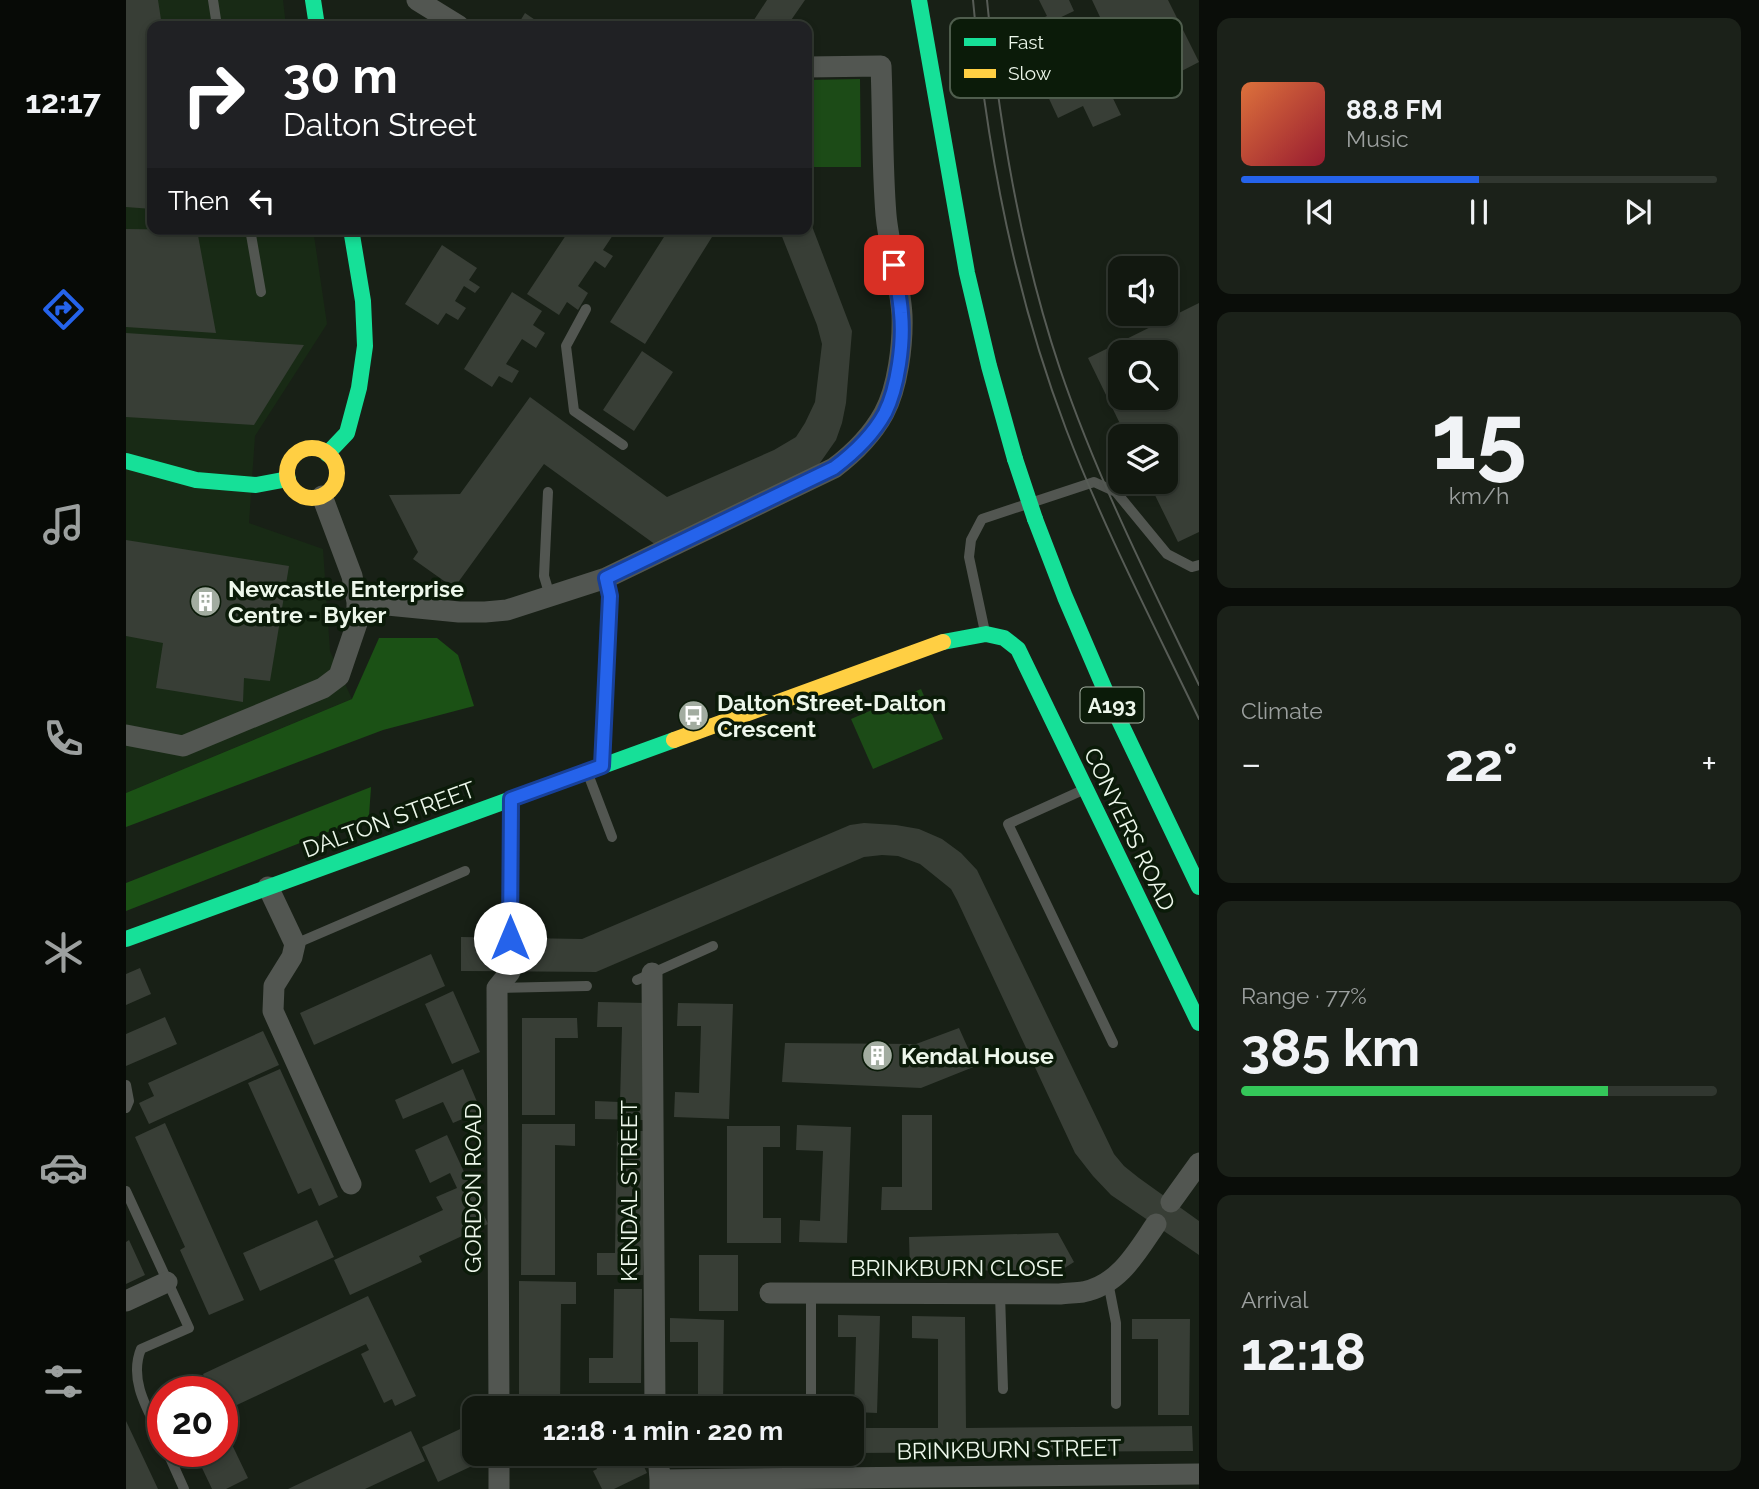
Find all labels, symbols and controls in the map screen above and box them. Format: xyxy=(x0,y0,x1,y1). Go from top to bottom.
legend xyxy=(950,18,1182,98)
text: Fast xyxy=(1008,31,1044,53)
text: 30 m xyxy=(283,47,398,104)
icon: right xyxy=(168,49,259,140)
text: Slow xyxy=(1008,62,1052,84)
text: 12:17 xyxy=(25,83,101,120)
text: 88.8 FM xyxy=(1346,95,1443,125)
text: Dalton Street xyxy=(283,106,477,143)
text: Music xyxy=(1346,125,1409,152)
icon: left xyxy=(243,182,281,220)
text: Then xyxy=(168,186,229,216)
icon: previous xyxy=(1301,193,1339,231)
icon: pause xyxy=(1460,193,1498,231)
icon: next xyxy=(1619,193,1657,231)
pin xyxy=(864,235,924,295)
icon: arrive xyxy=(875,246,913,284)
map controls xyxy=(1108,256,1178,494)
button: sound xyxy=(1108,256,1178,326)
icon: directions xyxy=(39,285,88,334)
button: search xyxy=(1108,340,1178,410)
text: 15 xyxy=(1431,383,1527,490)
button: layers xyxy=(1108,424,1178,494)
text: km/h xyxy=(1449,482,1509,509)
icon: music xyxy=(39,500,88,549)
place label: Newcastle Enterprise Centre - Byker xyxy=(228,575,464,628)
building icon: Newcastle Enterprise Centre - Byker xyxy=(188,584,222,618)
road number: A193 xyxy=(1080,688,1144,722)
place label: Dalton Street-Dalton Crescent xyxy=(717,689,946,742)
text: Climate xyxy=(1241,697,1323,724)
bus stop icon: Dalton Street-Dalton Crescent xyxy=(677,698,711,732)
icon: phone xyxy=(39,714,88,763)
text: 22° xyxy=(1445,732,1518,793)
text: − xyxy=(1241,741,1261,786)
text: + xyxy=(1701,741,1717,786)
street label: CONYERS ROAD xyxy=(1079,743,1181,915)
street label: DALTON STREET xyxy=(299,775,479,863)
position arrow xyxy=(473,901,547,975)
icon: climate xyxy=(39,928,88,977)
text: Range · 77% xyxy=(1241,982,1367,1009)
text: 385 km xyxy=(1241,1017,1420,1078)
building icon: Kendal House xyxy=(861,1038,895,1072)
place label: Kendal House xyxy=(901,1042,1054,1069)
street label: KENDAL STREET xyxy=(615,1100,642,1282)
street label: GORDON ROAD xyxy=(459,1103,486,1273)
icon: car xyxy=(39,1143,88,1192)
street label: BRINKBURN CLOSE xyxy=(850,1254,1064,1281)
text: Arrival xyxy=(1241,1286,1308,1313)
text: 12:18 xyxy=(1241,1321,1366,1382)
icon: filters xyxy=(39,1357,88,1406)
speed limit sign: 20 xyxy=(147,1376,238,1467)
text: 12:18 · 1 min · 220 m xyxy=(543,1416,783,1446)
street label: BRINKBURN STREET xyxy=(896,1434,1122,1464)

